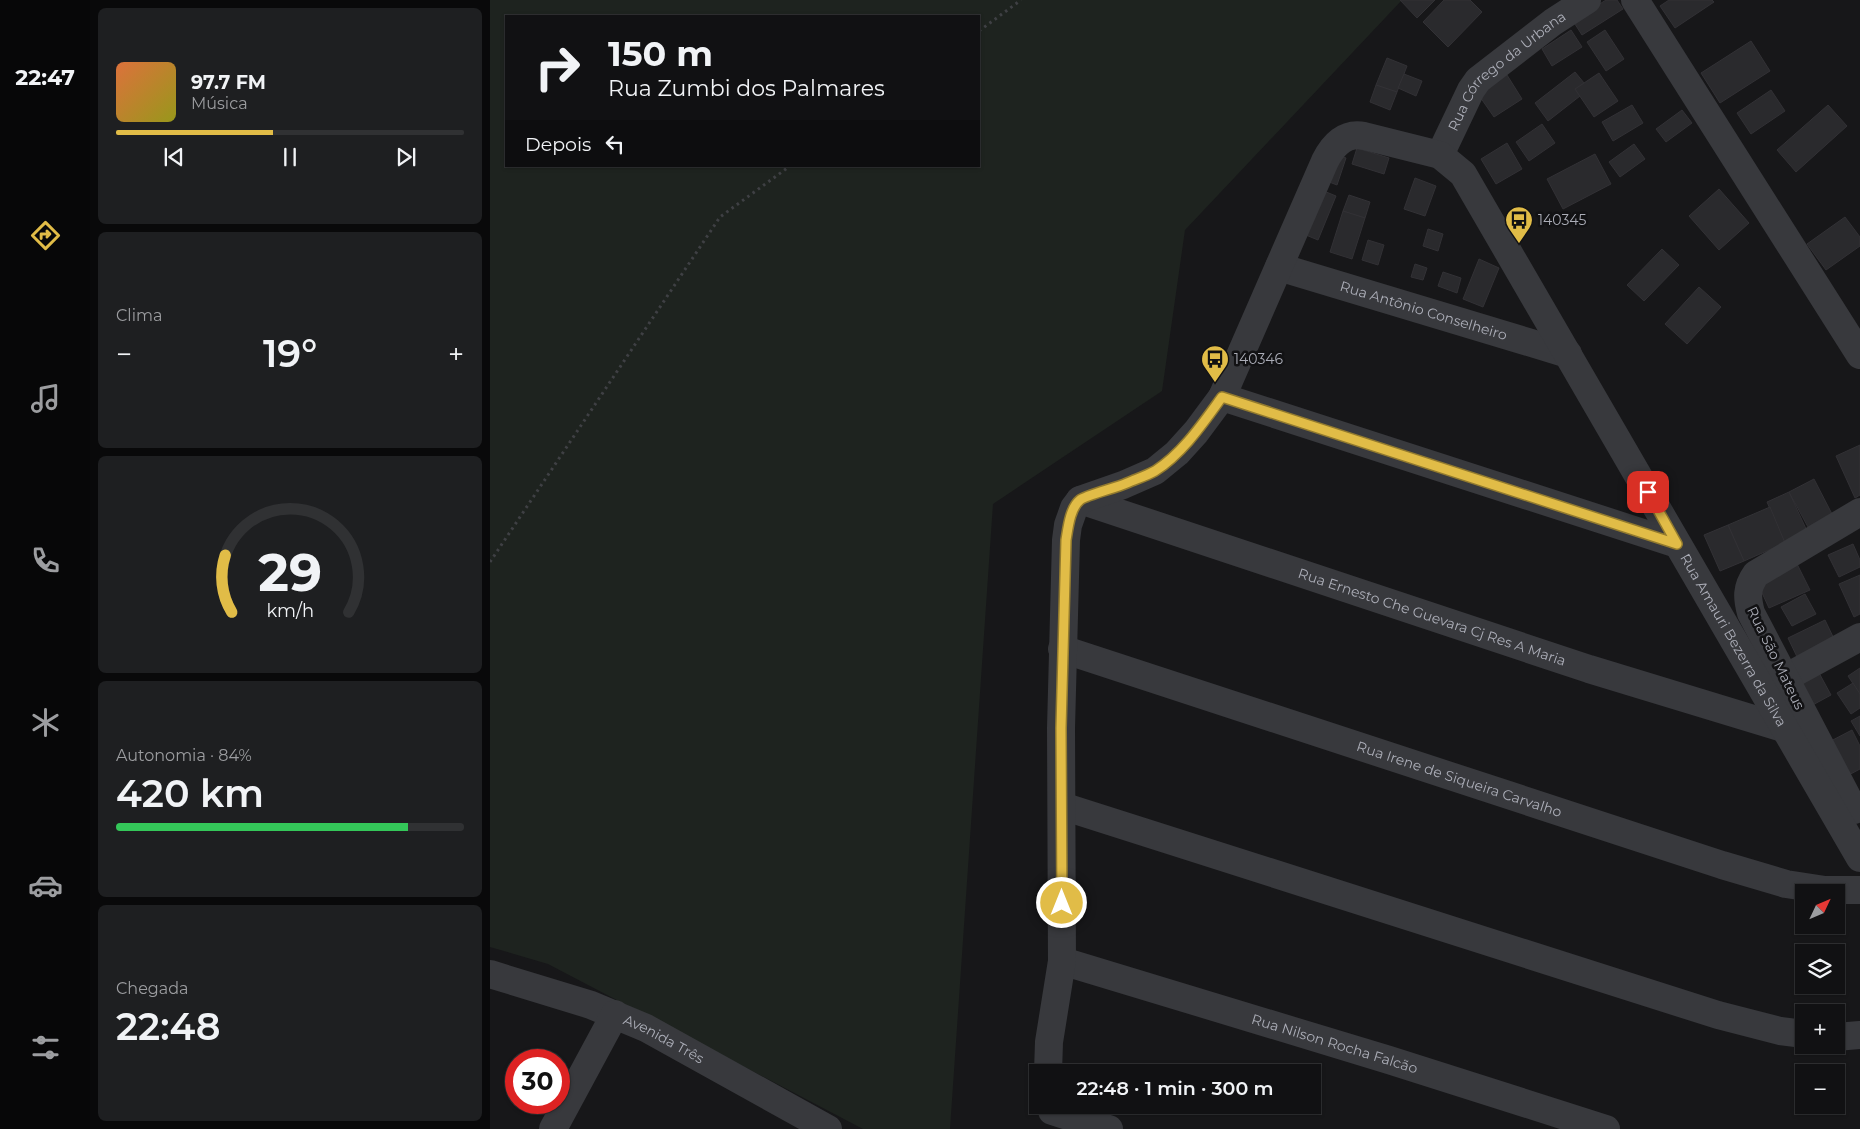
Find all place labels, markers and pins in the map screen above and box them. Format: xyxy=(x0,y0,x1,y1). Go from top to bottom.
bus stop icon: 140345 xyxy=(1504,205,1534,244)
place label: 140345 xyxy=(1538,211,1587,229)
bus stop icon: 140346 xyxy=(1200,344,1230,383)
place label: 140346 xyxy=(1234,350,1284,368)
pin xyxy=(1627,471,1669,513)

